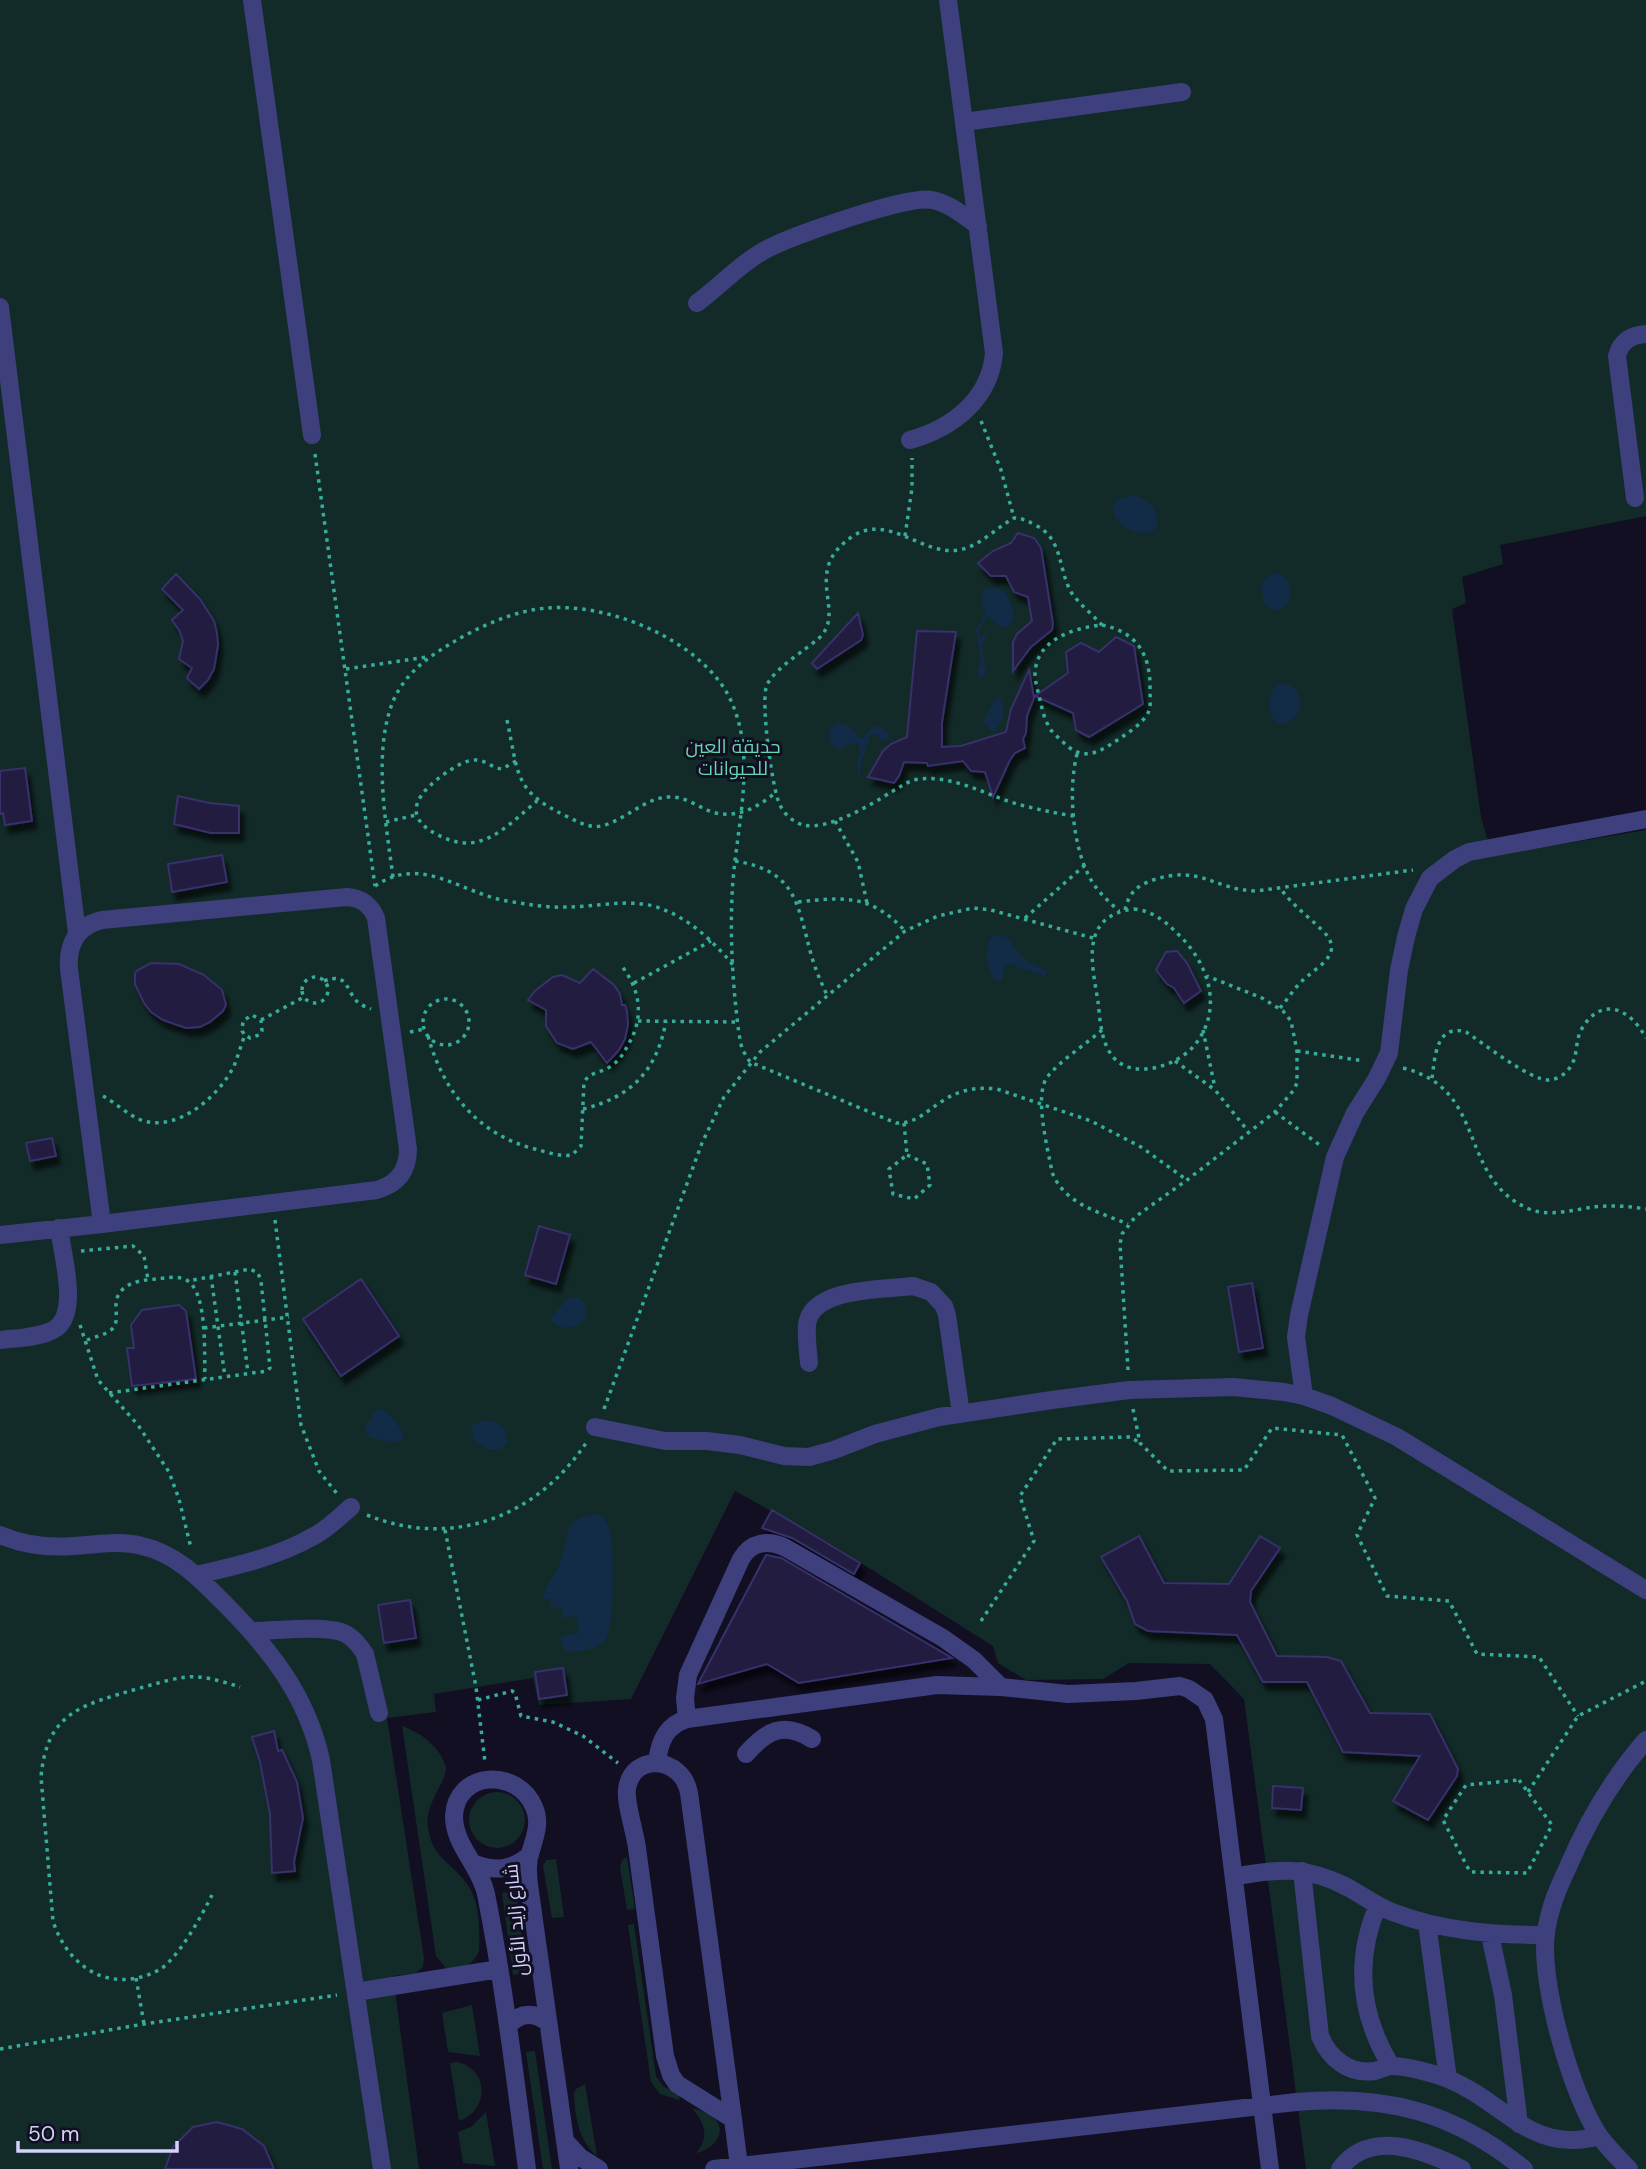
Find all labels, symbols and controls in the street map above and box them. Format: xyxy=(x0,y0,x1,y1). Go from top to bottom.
park label: حديقة العين للحيوانات xyxy=(685,734,781,781)
street label: شارع زايد الأول xyxy=(498,1863,534,1977)
scale bar xyxy=(18,2110,177,2154)
text: 50 m xyxy=(28,2120,79,2148)

